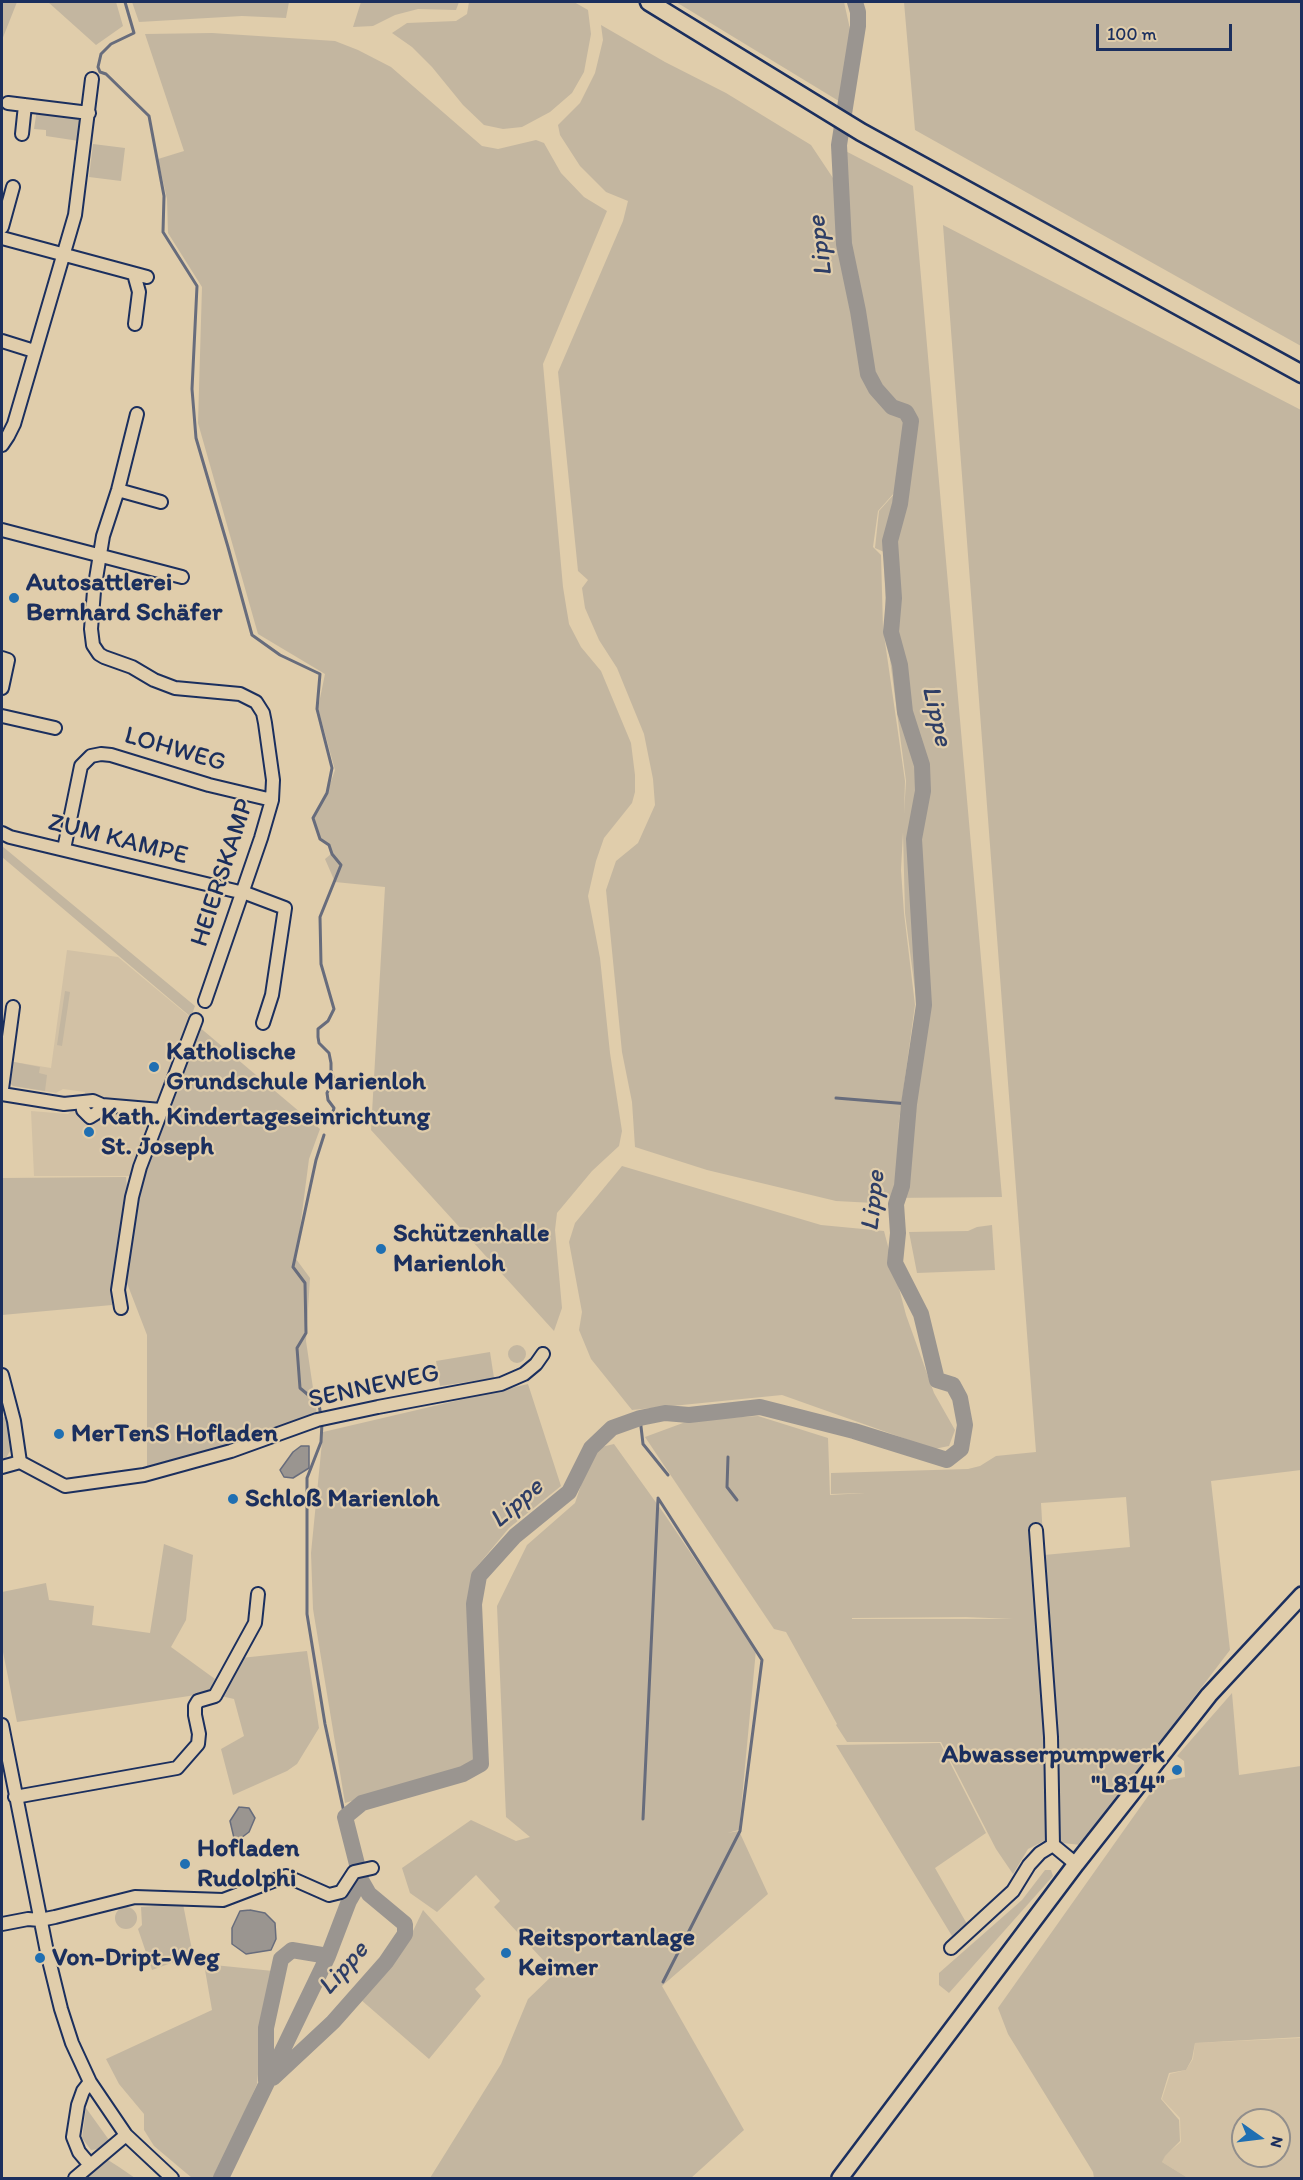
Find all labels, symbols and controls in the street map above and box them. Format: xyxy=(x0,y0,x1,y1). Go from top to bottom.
scale bar xyxy=(1099,12,1236,50)
text: 100 m xyxy=(1107,23,1157,45)
water label: Lippe xyxy=(801,214,841,278)
place label: Autosattlerei Bernhard Schäfer xyxy=(26,567,222,628)
marker: Autosattlerei Bernhard Schäfer xyxy=(7,591,21,605)
water label: Lippe xyxy=(913,683,959,749)
street label: LOHWEG xyxy=(121,721,229,779)
street label: HEIERSKAMP xyxy=(184,795,262,951)
street label: ZUM KAMPE xyxy=(45,808,191,872)
place label: Katholische Grundschule Marienloh xyxy=(166,1036,426,1098)
marker: Katholische Grundschule Marienloh xyxy=(147,1060,161,1074)
place label: Kath. Kindertageseinrichtung St. Joseph xyxy=(101,1101,430,1162)
marker: Kath. Kindertageseinrichtung St. Joseph xyxy=(82,1125,96,1139)
water label: Lippe xyxy=(855,1169,893,1233)
place label: Schützenhalle Marienloh xyxy=(393,1218,549,1280)
marker: Schützenhalle Marienloh xyxy=(374,1242,388,1256)
street label: SENNEWEG xyxy=(306,1358,442,1416)
place label: MerTenS Hofladen xyxy=(71,1418,278,1450)
marker: MerTenS Hofladen xyxy=(52,1427,66,1441)
water label: Lippe xyxy=(483,1472,551,1536)
place label: Schloß Marienloh xyxy=(245,1483,440,1515)
marker: Schloß Marienloh xyxy=(226,1492,240,1506)
place label: Abwasserpumpwerk "L814" xyxy=(942,1739,1165,1800)
marker: Abwasserpumpwerk "L814" xyxy=(1170,1763,1184,1777)
place label: Hofladen Rudolphi xyxy=(197,1833,300,1894)
marker: Hofladen Rudolphi xyxy=(178,1857,192,1871)
place label: Reitsportanlage Keimer xyxy=(518,1922,695,1984)
water label: Lippe xyxy=(312,1935,376,2003)
place label: Von-Dript-Weg xyxy=(52,1942,220,1974)
marker: Reitsportanlage Keimer xyxy=(499,1946,513,1960)
marker: Von-Dript-Weg xyxy=(33,1951,47,1965)
north arrow xyxy=(1231,2108,1291,2168)
text: N xyxy=(1266,2134,1288,2150)

